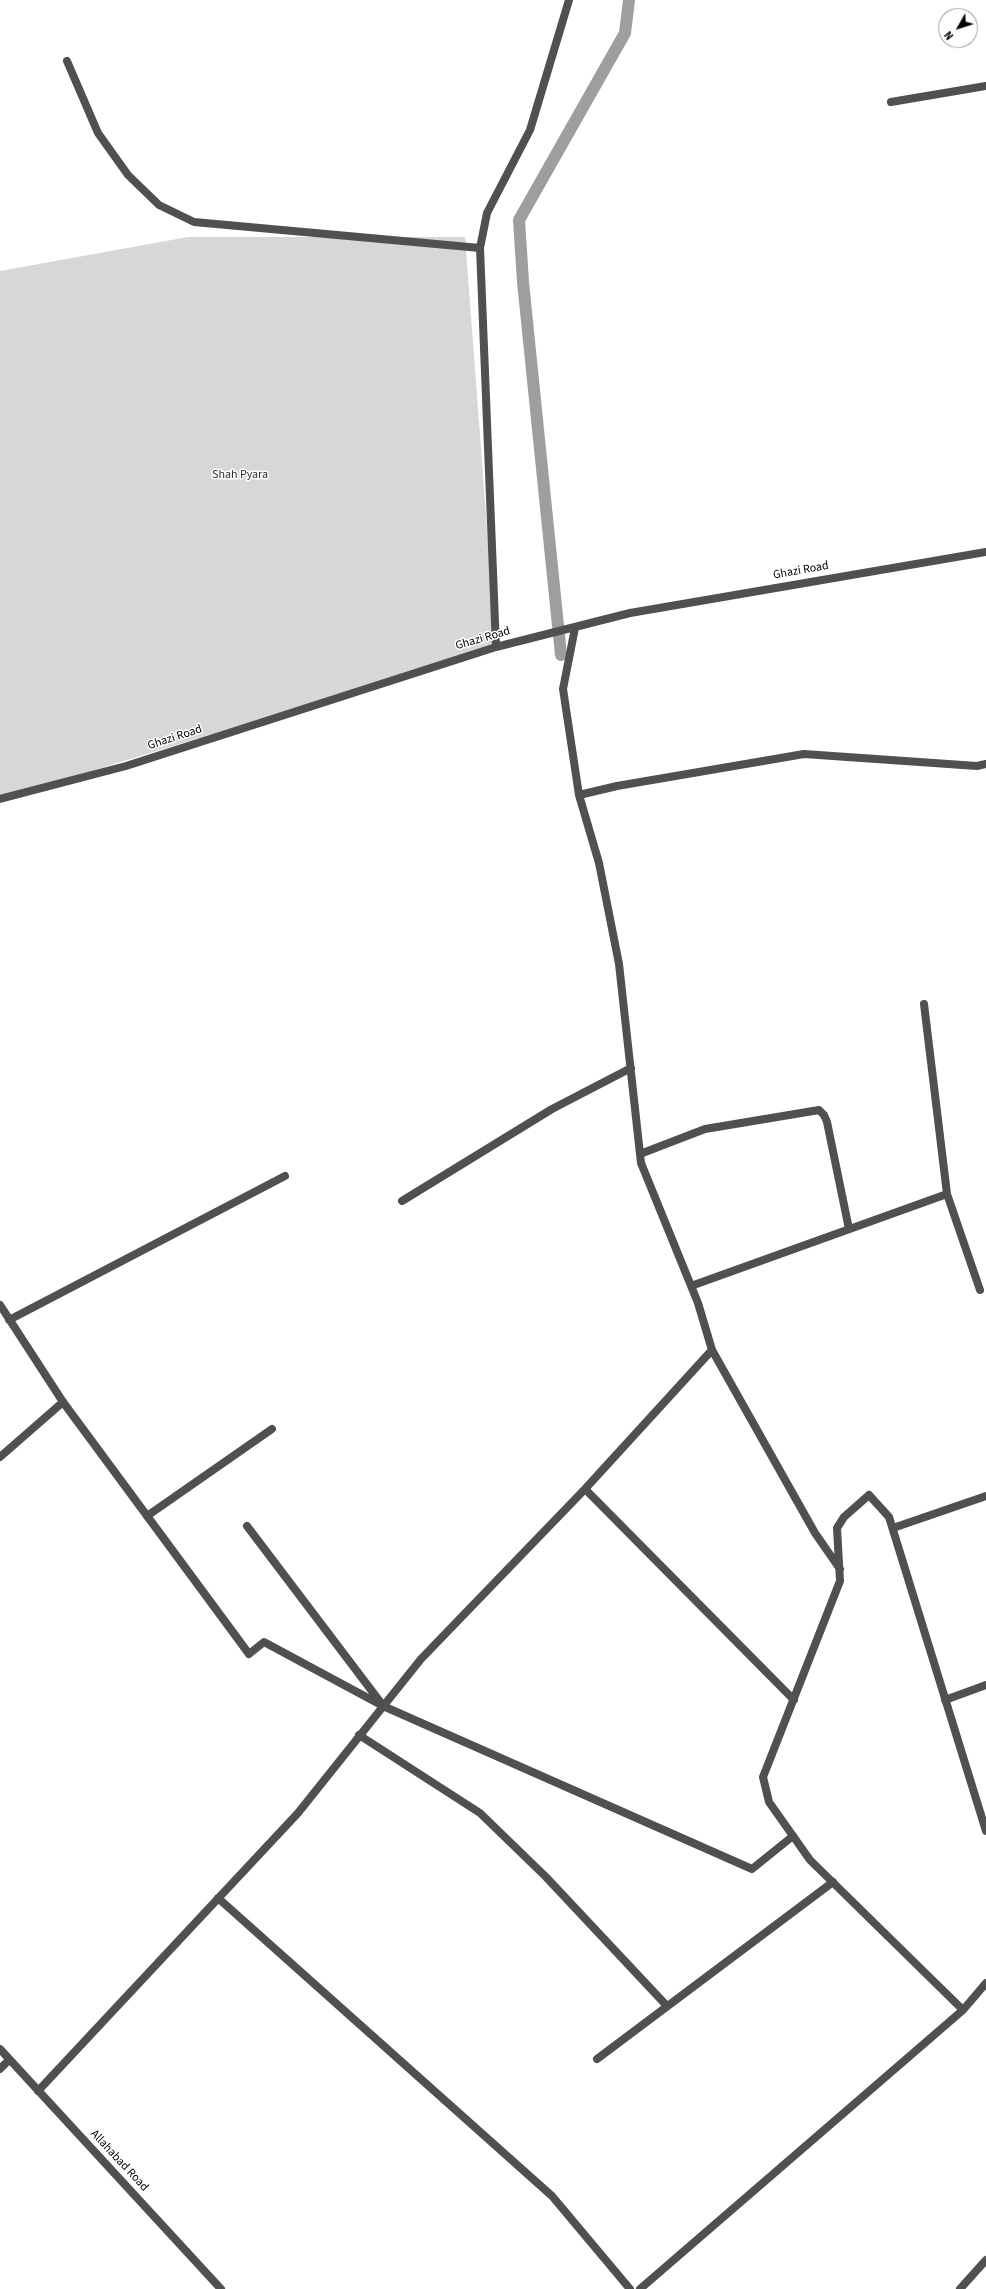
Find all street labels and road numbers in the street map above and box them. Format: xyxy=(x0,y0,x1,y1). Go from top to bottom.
street label: Ghazi Road xyxy=(772,559,830,583)
street label: Ghazi Road xyxy=(454,624,512,654)
street label: Ghazi Road xyxy=(146,722,204,754)
street label: Allahabad Road xyxy=(87,2127,151,2195)

